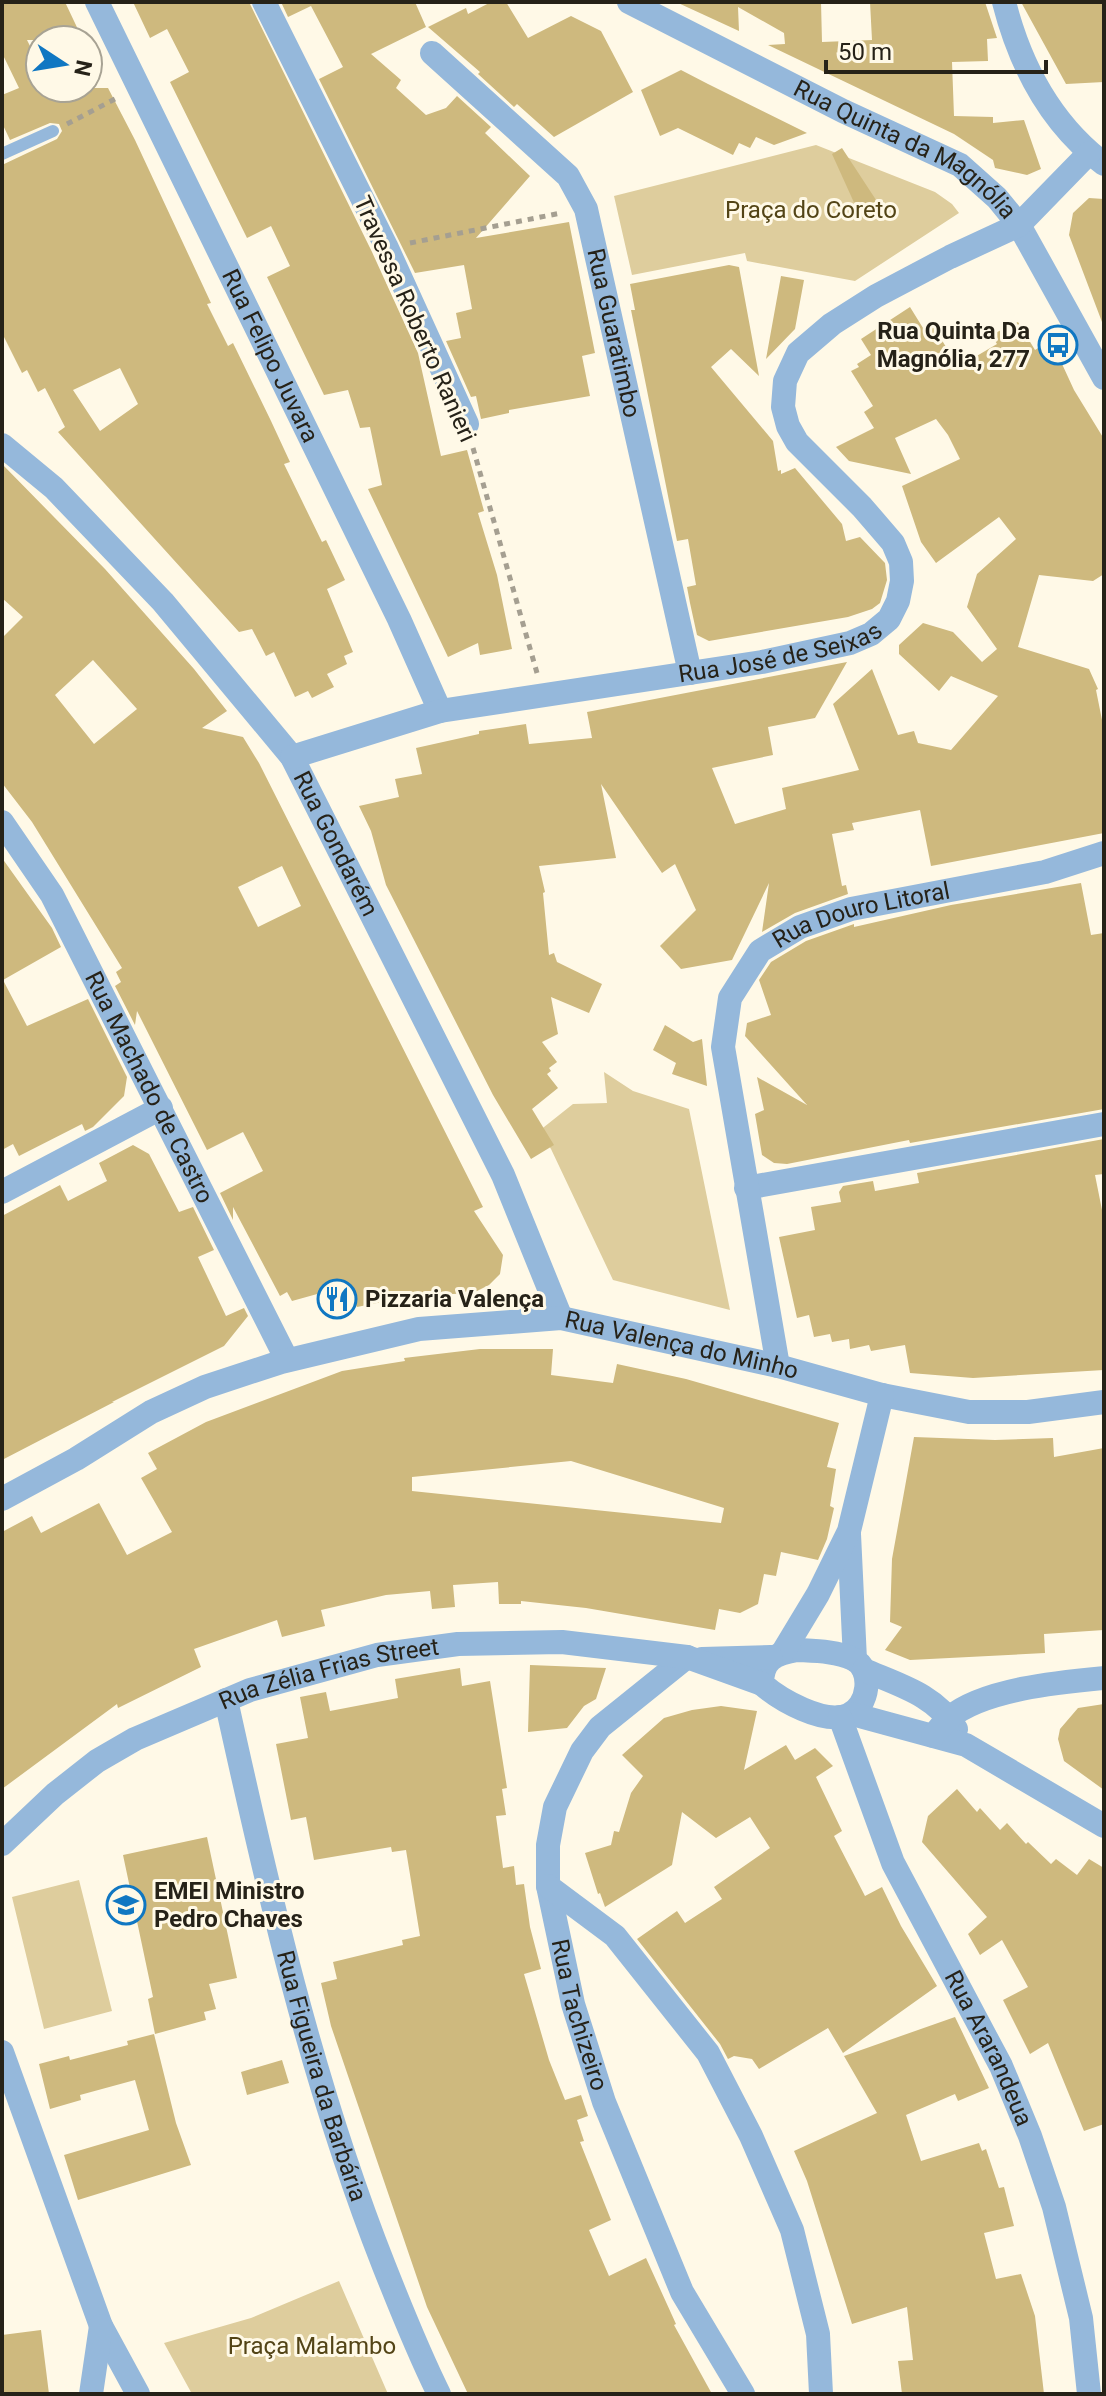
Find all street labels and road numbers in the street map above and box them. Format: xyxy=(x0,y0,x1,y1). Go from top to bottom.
street label: Rua Quinta da Magnólia xyxy=(789,74,1022,224)
street label: Travessa Roberto Ranieri xyxy=(348,192,482,446)
street label: Rua Guaratimbo xyxy=(581,246,646,420)
street label: Rua Felipo Juvara xyxy=(216,265,324,447)
street label: Rua José de Seixas xyxy=(676,617,888,689)
street label: Rua Gondarém xyxy=(288,767,384,921)
street label: Rua Douro Litoral xyxy=(767,876,952,954)
street label: Rua Machado de Castro xyxy=(79,967,219,1208)
street label: Rua Valença do Minho xyxy=(562,1305,802,1385)
street label: Rua Zélia Frias Street xyxy=(215,1633,441,1716)
street label: Rua Tachizeiro xyxy=(546,1936,613,2094)
street label: Rua Figueira da Barbária xyxy=(271,1948,373,2205)
street label: Rua Ararandeua xyxy=(939,1966,1038,2130)

